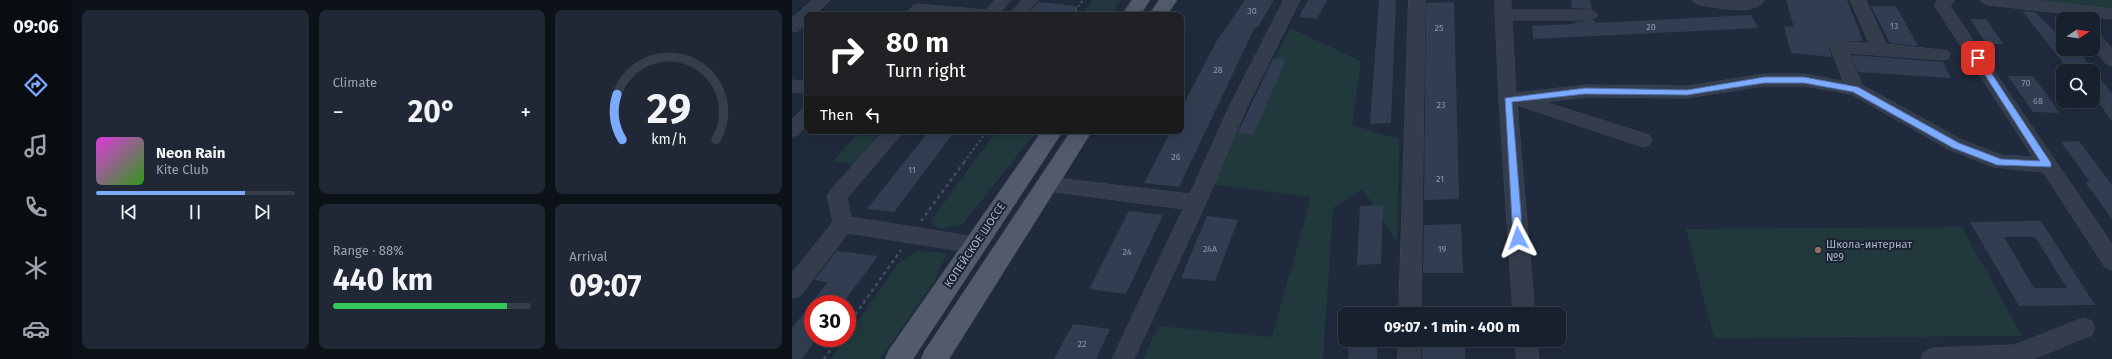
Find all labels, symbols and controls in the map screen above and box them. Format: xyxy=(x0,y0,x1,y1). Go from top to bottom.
house number: 30 xyxy=(1247,6,1257,16)
north arrow xyxy=(2056,12,2100,56)
map controls xyxy=(2056,12,2100,108)
text: 09:06 xyxy=(13,16,59,38)
house number: 13 xyxy=(1890,21,1898,31)
house number: 20 xyxy=(1646,22,1656,32)
house number: 25 xyxy=(1435,23,1444,33)
text: 80 m xyxy=(886,26,949,59)
icon: right xyxy=(820,28,872,80)
pin xyxy=(1961,41,1995,75)
icon: arrive xyxy=(1967,47,1989,69)
text: Turn right xyxy=(886,60,966,82)
button: search xyxy=(2056,64,2100,108)
house number: 28 xyxy=(1213,65,1223,75)
icon: directions xyxy=(22,71,50,99)
text: Climate xyxy=(333,75,377,90)
house number: 70 xyxy=(2022,78,2030,88)
text: 29 xyxy=(646,84,691,134)
text: 20° xyxy=(408,94,456,130)
house number: 68 xyxy=(2033,96,2043,106)
text: − xyxy=(333,99,344,126)
text: + xyxy=(520,99,531,126)
house number: 23 xyxy=(1437,100,1445,110)
icon: left xyxy=(862,104,884,126)
text: Then xyxy=(820,106,854,124)
text: km/h xyxy=(651,130,686,147)
icon: music xyxy=(22,132,50,160)
text: Neon Rain xyxy=(156,144,225,162)
house number: 26 xyxy=(1171,152,1181,162)
text: Kite Club xyxy=(156,162,209,177)
house number: 11 xyxy=(908,165,916,175)
house number: 21 xyxy=(1436,174,1444,184)
icon: phone xyxy=(22,193,50,221)
street label: КОПЕЙСКОЕ ШОССЕ xyxy=(942,200,1008,290)
icon: previous xyxy=(118,201,140,223)
icon: pause xyxy=(184,201,206,223)
icon: next xyxy=(251,201,273,223)
position arrow xyxy=(1497,217,1539,259)
place label: Школа-интернат №9 xyxy=(1826,238,1912,264)
text: Range · 88% xyxy=(333,243,404,258)
house number: 24А xyxy=(1203,244,1218,254)
house number: 19 xyxy=(1438,244,1447,254)
marker: Школа-интернат №9 xyxy=(1813,245,1823,255)
house number: 24 xyxy=(1122,247,1132,257)
text: Arrival xyxy=(569,249,607,264)
icon: climate xyxy=(22,254,50,282)
text: 440 km xyxy=(333,262,433,298)
text: 09:07 xyxy=(569,268,642,304)
speed limit sign: 30 xyxy=(804,295,856,347)
icon: car xyxy=(22,315,50,343)
text: 09:07 · 1 min · 400 m xyxy=(1384,318,1520,336)
house number: 22 xyxy=(1078,339,1086,349)

